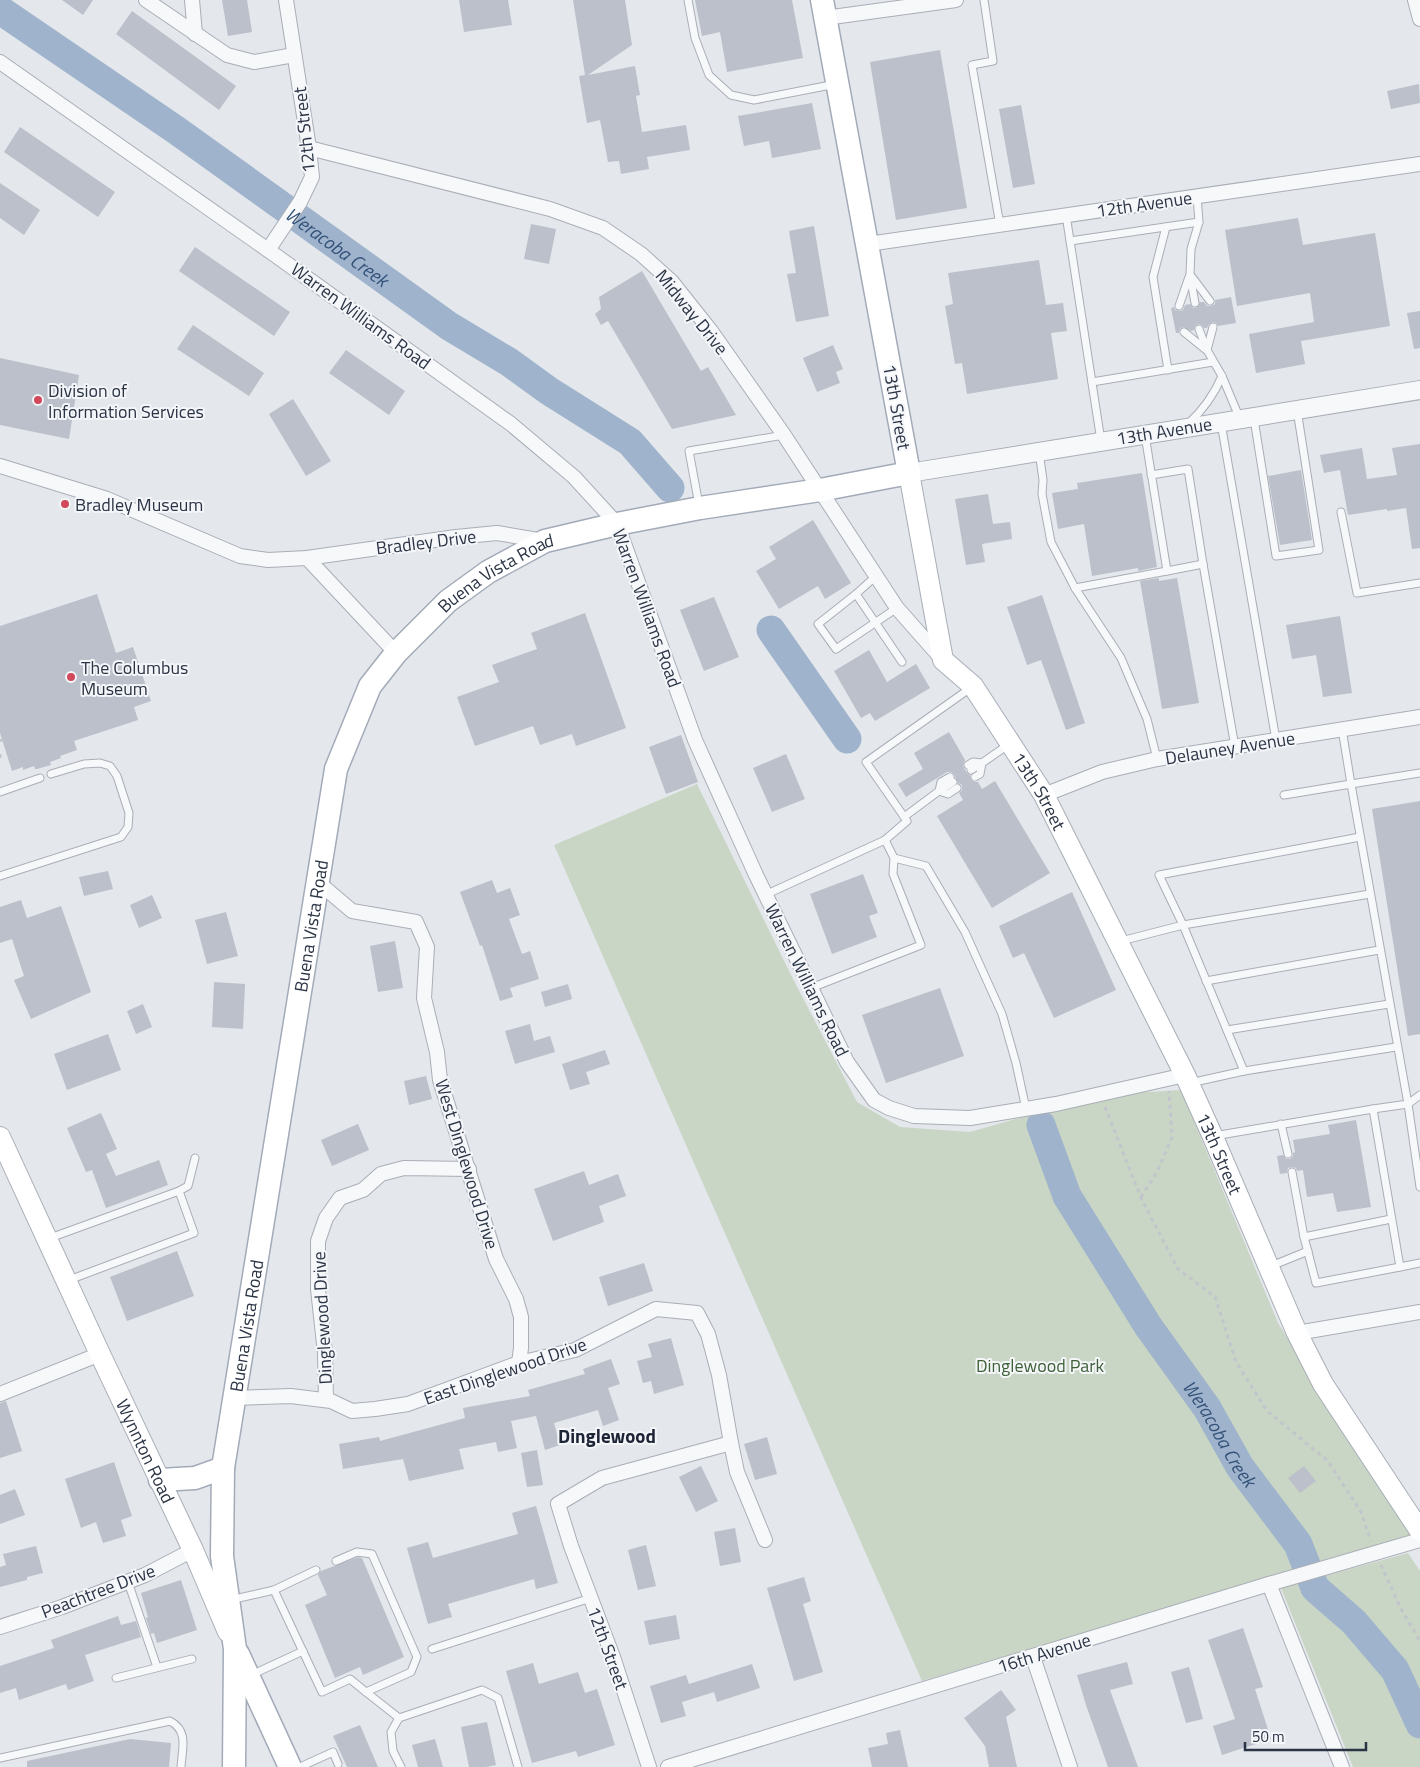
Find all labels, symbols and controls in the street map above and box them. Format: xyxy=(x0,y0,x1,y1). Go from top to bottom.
street label: 12th Street xyxy=(286,85,322,174)
street label: 12th Avenue xyxy=(1094,184,1194,224)
water label: Weracoba Creek xyxy=(280,199,397,295)
street label: Warren Williams Road xyxy=(285,256,437,376)
street label: Midway Drive xyxy=(649,263,735,361)
street label: 13th Street xyxy=(876,362,918,453)
place label: Division of Information Services xyxy=(48,377,204,425)
marker: Division of Information Services xyxy=(32,394,44,406)
street label: 13th Avenue xyxy=(1114,410,1214,452)
place label: Bradley Museum xyxy=(75,491,203,518)
marker: Bradley Museum xyxy=(59,498,71,510)
street label: Bradley Drive xyxy=(374,522,478,562)
street label: Warren Williams Road xyxy=(606,525,688,691)
street label: Buena Vista Road xyxy=(431,526,556,618)
place label: The Columbus Museum xyxy=(81,654,188,702)
marker: The Columbus Museum xyxy=(65,671,77,683)
street label: Delauney Avenue xyxy=(1163,724,1297,772)
street label: 13th Street xyxy=(1006,746,1073,835)
street label: Buena Vista Road xyxy=(287,858,335,994)
street label: Warren Williams Road xyxy=(758,899,856,1061)
street label: West Dinglewood Drive xyxy=(428,1076,506,1252)
street label: 13th Street xyxy=(1190,1108,1250,1199)
street label: Dinglewood Drive xyxy=(305,1251,339,1385)
street label: Buena Vista Road xyxy=(222,1258,270,1394)
street label: East Dinglewood Drive xyxy=(420,1330,590,1412)
park label: Dinglewood Park xyxy=(976,1352,1104,1379)
water label: Weracoba Creek xyxy=(1176,1373,1266,1495)
street label: Wynnton Road xyxy=(110,1394,182,1507)
district label: Dinglewood xyxy=(558,1421,656,1450)
street label: Peachtree Drive xyxy=(37,1557,159,1625)
street label: 12th Street xyxy=(581,1603,636,1694)
street label: 16th Avenue xyxy=(994,1626,1094,1680)
scale bar xyxy=(1245,1720,1366,1752)
text: 50 m xyxy=(1252,1725,1285,1748)

